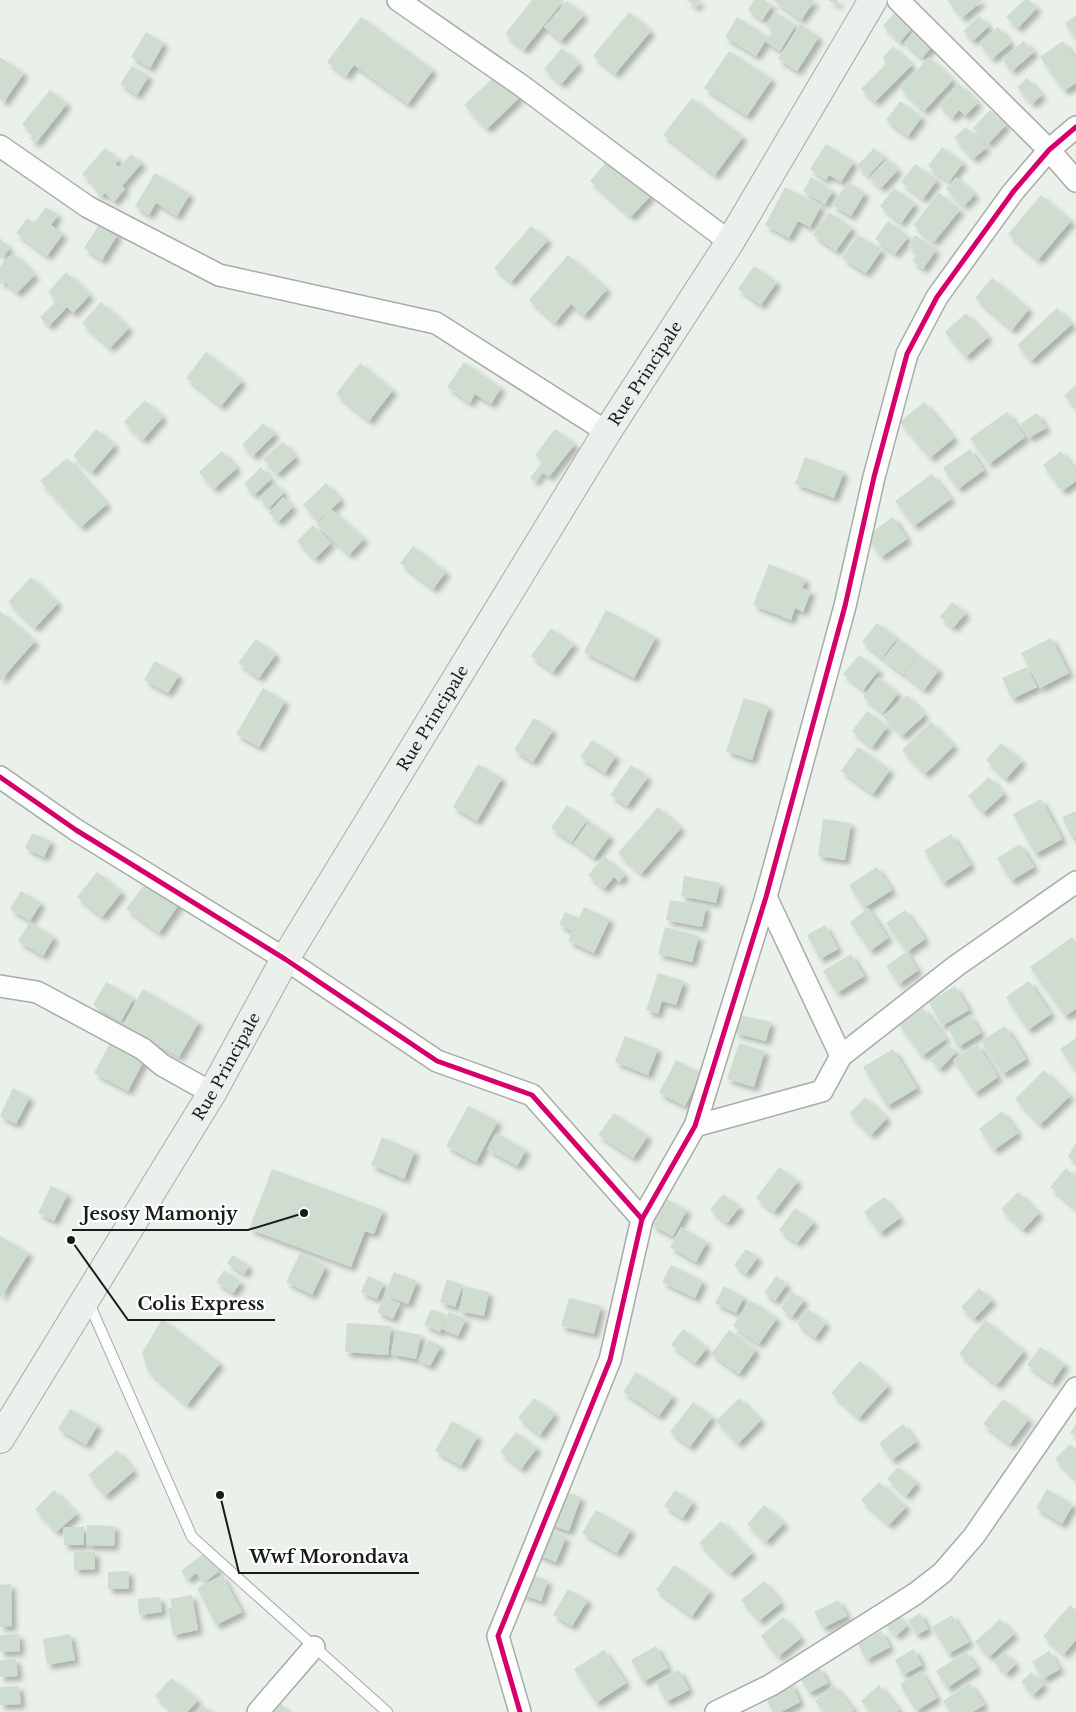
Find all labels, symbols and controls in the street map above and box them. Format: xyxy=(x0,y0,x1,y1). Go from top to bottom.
street label: Rue Principale xyxy=(604,317,686,429)
street label: Rue Principale xyxy=(392,661,472,774)
street label: Rue Principale xyxy=(188,1009,264,1124)
callout: Jesosy Mamonjy xyxy=(72,1197,248,1230)
text: Jesosy Mamonjy xyxy=(78,1203,238,1225)
callout: Colis Express xyxy=(128,1287,275,1320)
text: Colis Express xyxy=(138,1293,264,1315)
callout: Wwf Morondava xyxy=(239,1540,419,1573)
text: Wwf Morondava xyxy=(248,1546,410,1568)

